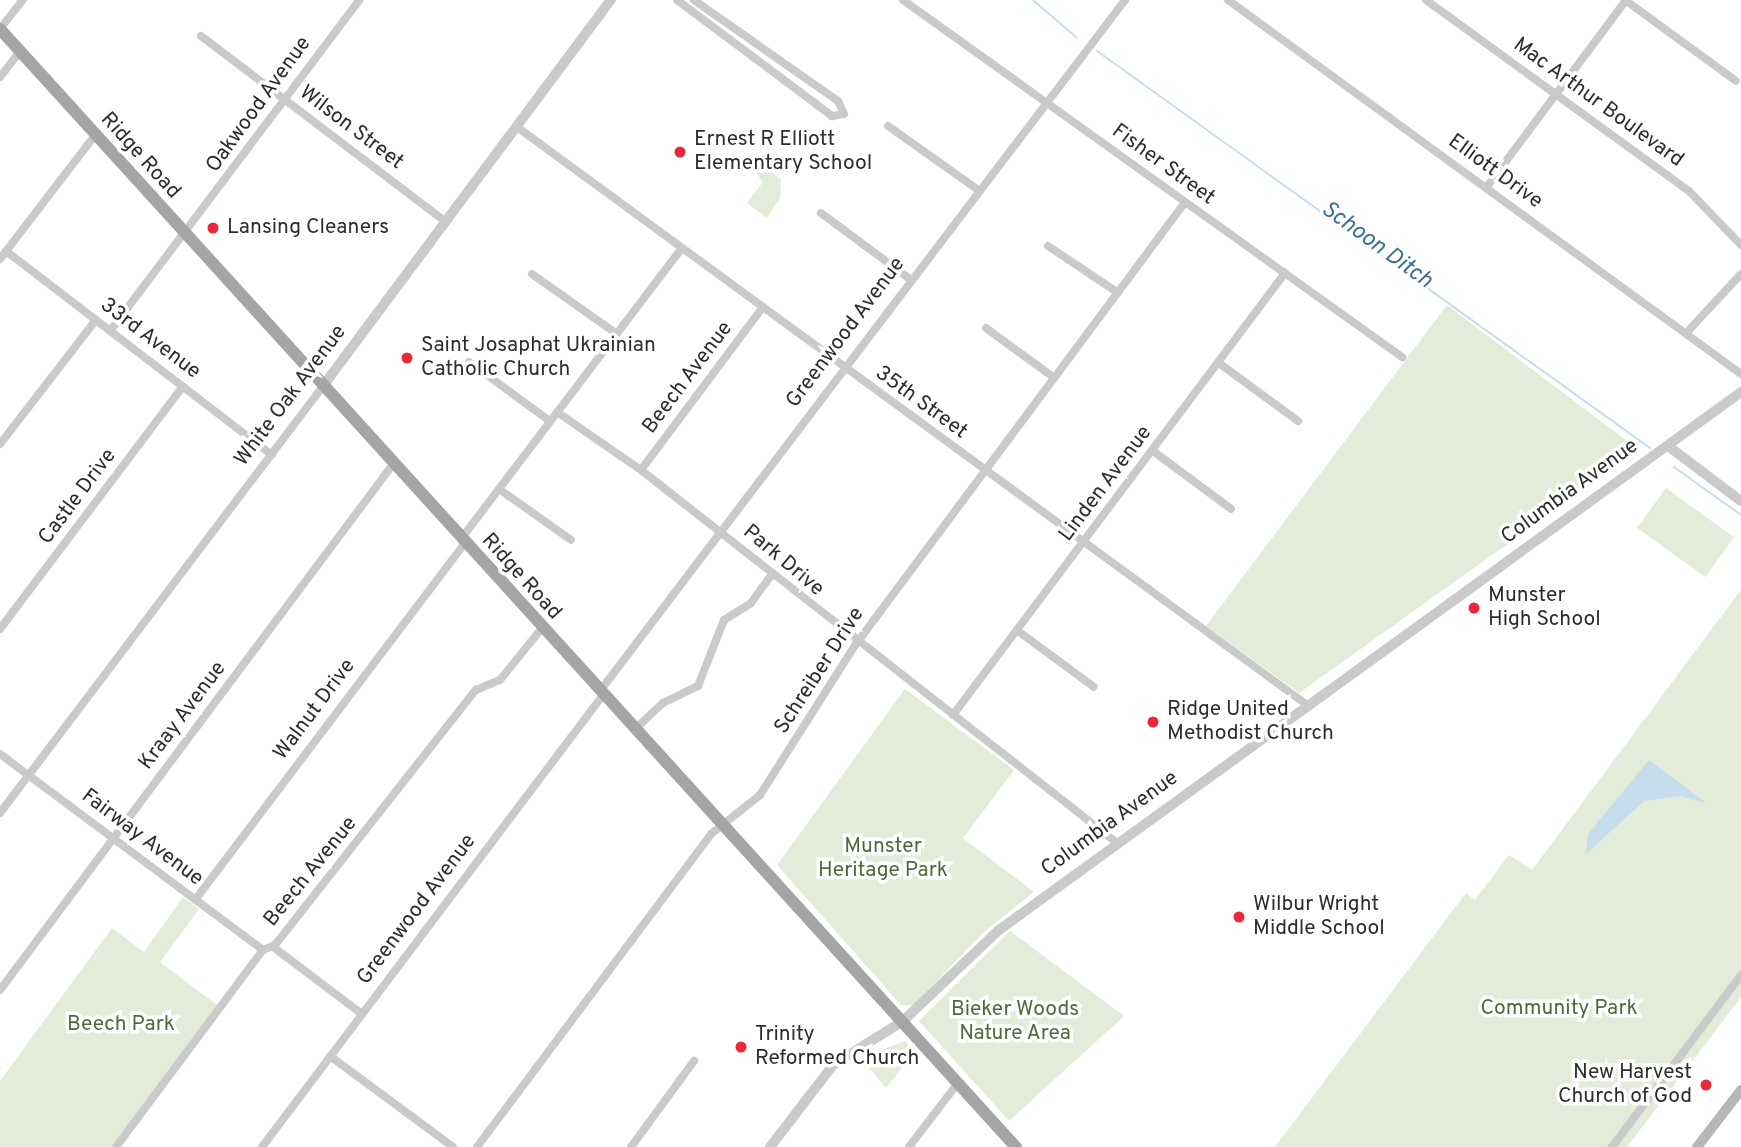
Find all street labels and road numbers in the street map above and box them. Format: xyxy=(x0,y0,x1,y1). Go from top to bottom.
street label: Oakwood Avenue xyxy=(201,32,317,178)
street label: Mac Arthur Boulevard xyxy=(1508,33,1688,173)
street label: Wilson Street xyxy=(294,81,408,175)
street label: Ridge Road xyxy=(95,108,185,204)
street label: Fisher Street xyxy=(1106,119,1220,211)
street label: Elliott Drive xyxy=(1443,129,1547,215)
street label: Greenwood Avenue xyxy=(781,252,911,414)
street label: 33rd Avenue xyxy=(95,293,205,385)
street label: Beech Avenue xyxy=(637,317,739,439)
street label: White Oak Avenue xyxy=(229,320,353,472)
street label: 35th Street xyxy=(870,361,972,445)
street label: Linden Avenue xyxy=(1054,421,1158,547)
street label: Columbia Avenue xyxy=(1496,434,1644,550)
street label: Castle Drive xyxy=(34,444,122,550)
street label: Park Drive xyxy=(737,520,829,602)
street label: Ridge Road xyxy=(476,529,566,625)
street label: Schreiber Drive xyxy=(770,603,870,739)
street label: Walnut Drive xyxy=(269,655,361,765)
street label: Kraay Avenue xyxy=(134,657,232,775)
street label: Columbia Avenue xyxy=(1036,766,1184,882)
street label: Fairway Avenue xyxy=(76,784,208,892)
street label: Beech Avenue xyxy=(259,812,363,932)
street label: Greenwood Avenue xyxy=(352,829,482,991)

